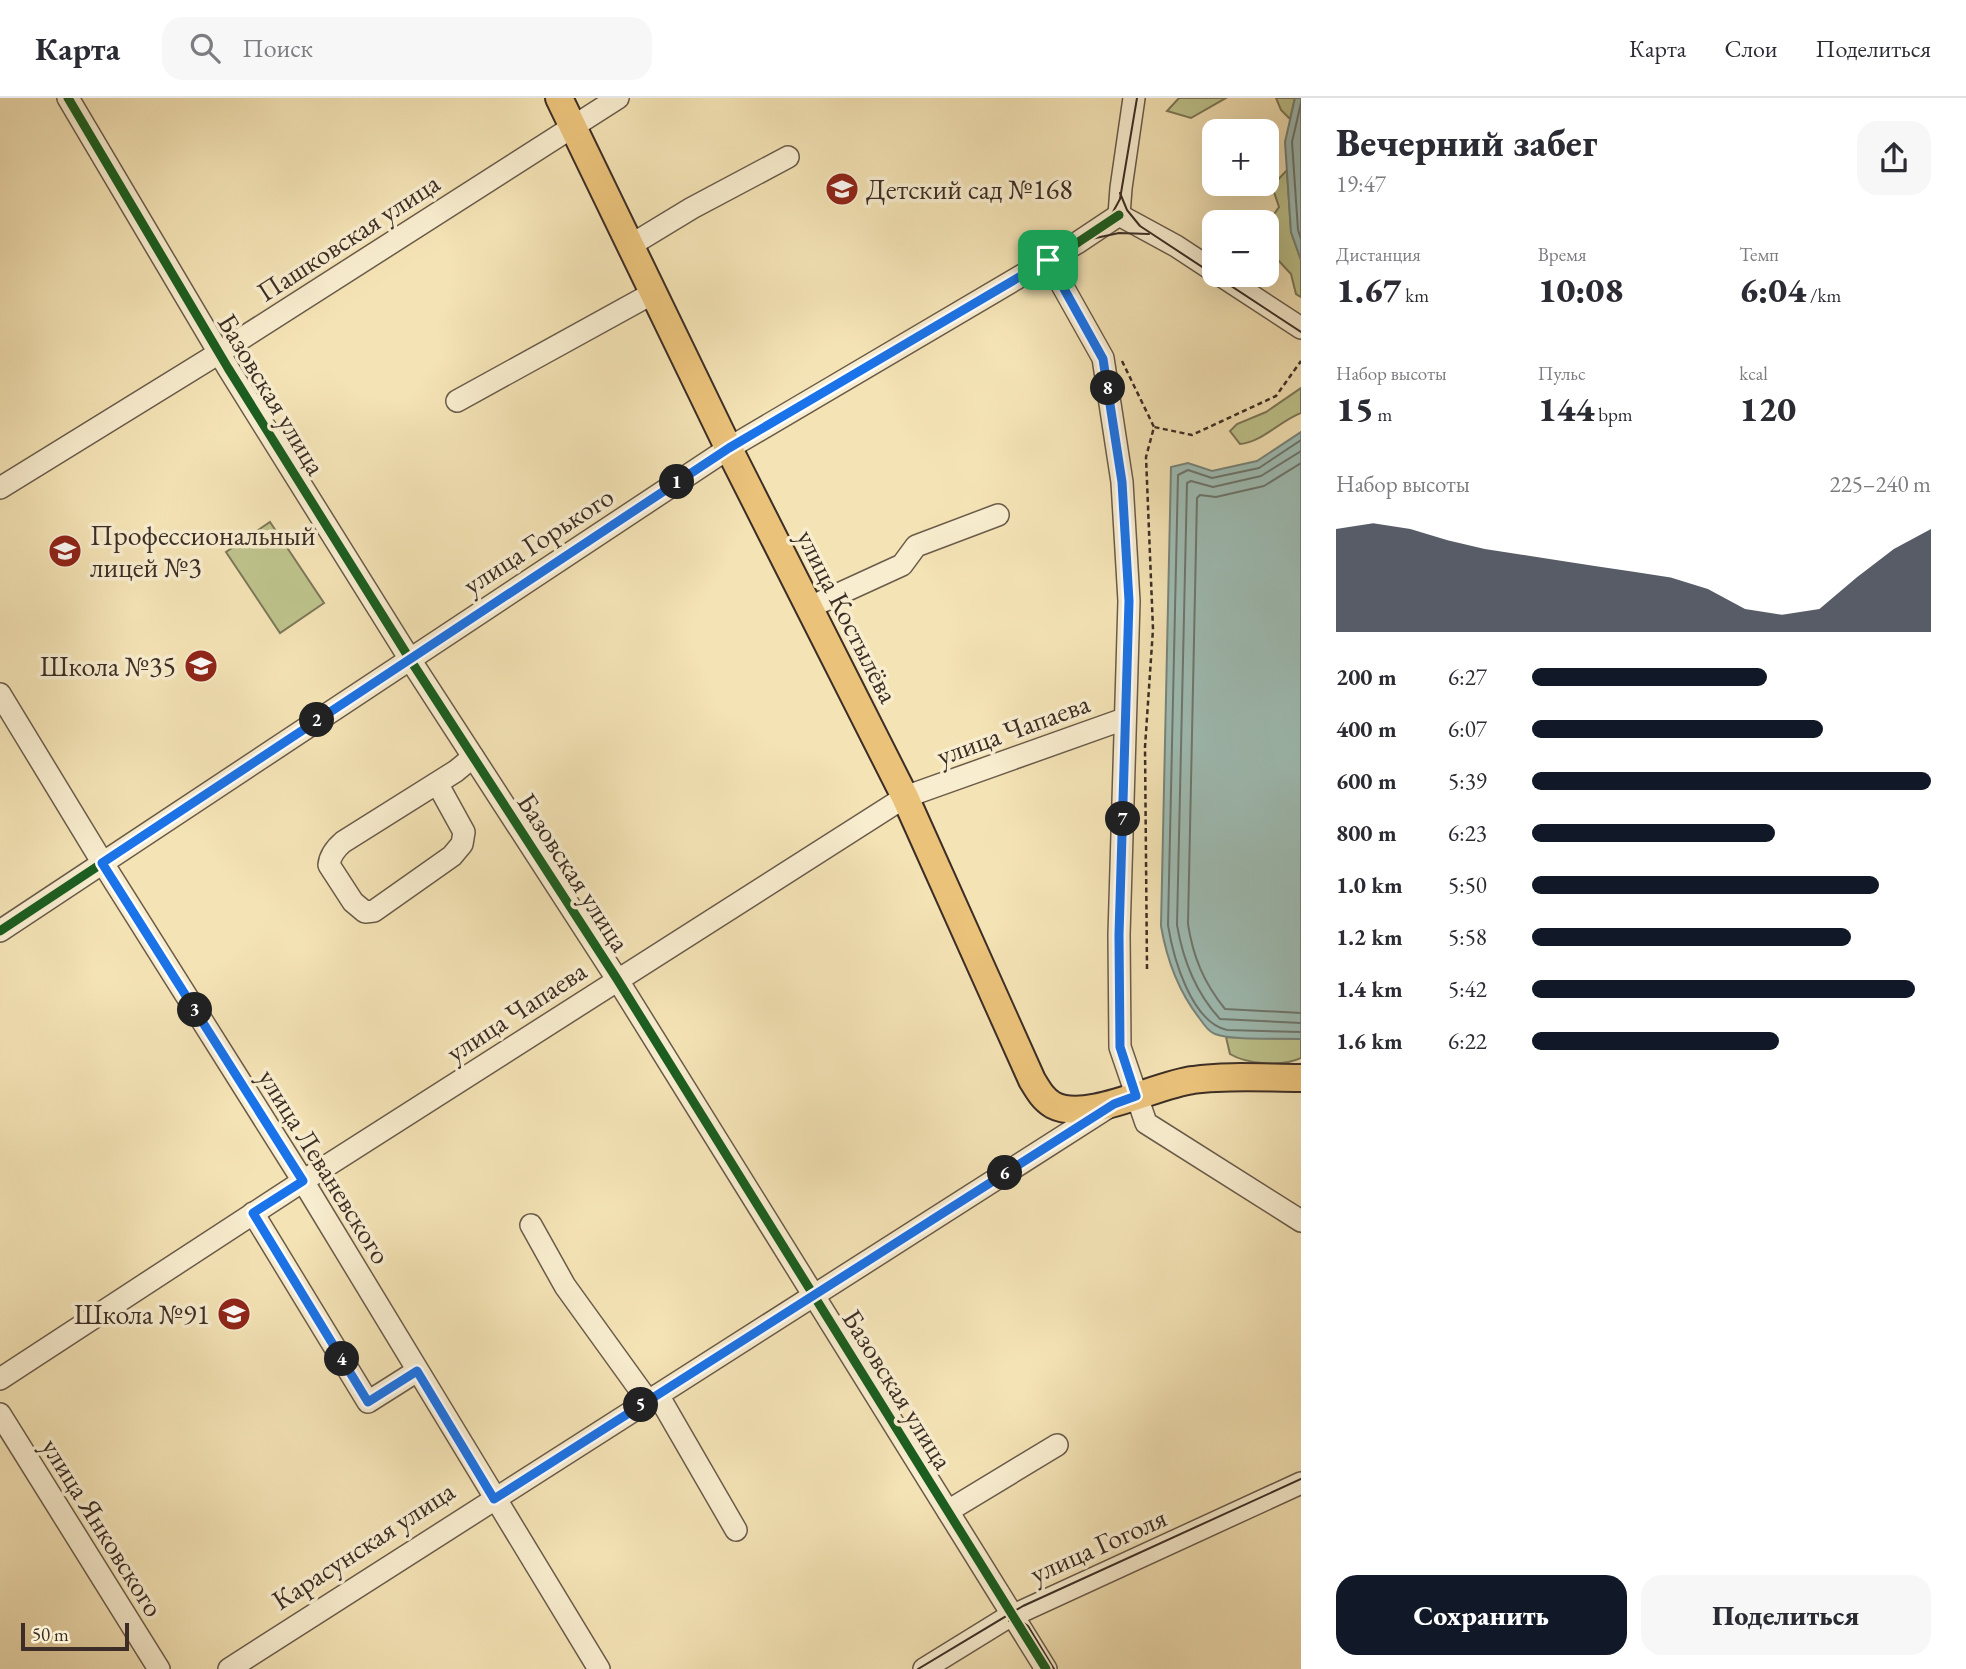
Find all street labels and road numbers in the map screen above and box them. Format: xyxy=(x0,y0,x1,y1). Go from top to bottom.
street label: Пашковская улица xyxy=(250,164,447,310)
street label: Базовская улица xyxy=(210,307,335,482)
street label: улица Горького xyxy=(456,478,620,602)
street label: улица Костылёва xyxy=(789,523,908,710)
street label: улица Чапаева xyxy=(931,684,1095,773)
street label: Базовская улица xyxy=(509,786,639,959)
street label: улица Чапаева xyxy=(439,952,594,1070)
street label: улица Леваневского xyxy=(250,1062,400,1270)
street label: Базовская улица xyxy=(834,1302,962,1477)
street label: улица Янковского xyxy=(34,1431,172,1623)
street label: Карасунская улица xyxy=(265,1472,462,1618)
street label: улица Гоголя xyxy=(1024,1499,1172,1591)

